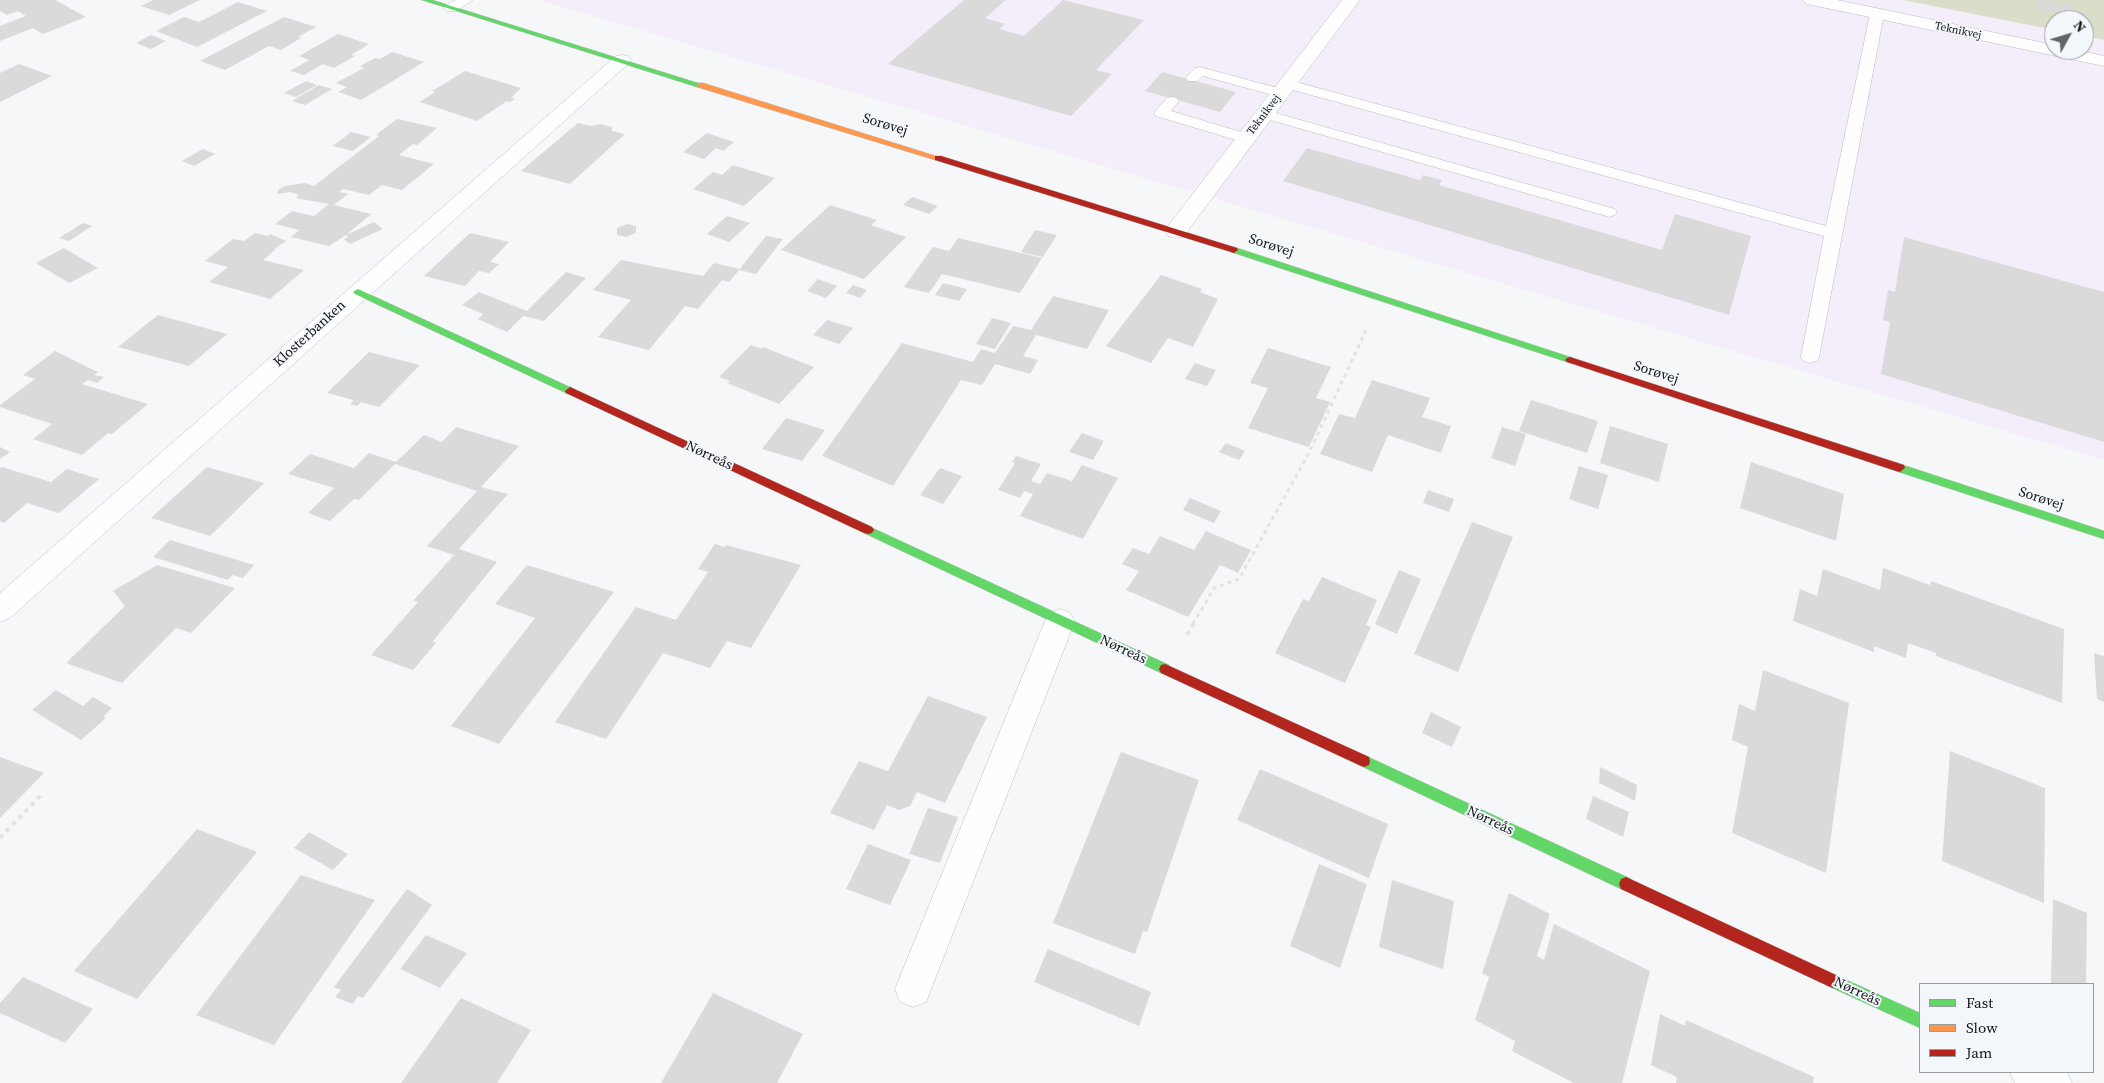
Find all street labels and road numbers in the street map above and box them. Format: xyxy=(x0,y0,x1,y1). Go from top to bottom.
street label: Teknikvej xyxy=(1933,20,1983,42)
street label: Teknikvej xyxy=(1244,92,1284,138)
street label: Sorøvej xyxy=(860,110,910,140)
street label: Sorøvej xyxy=(1246,231,1296,261)
street label: Klosterbanken xyxy=(270,297,350,371)
street label: Sorøvej xyxy=(1631,358,1681,388)
street label: Nørreås xyxy=(683,438,735,474)
street label: Sorøvej xyxy=(2016,484,2066,514)
street label: Nørreås xyxy=(1097,632,1149,668)
street label: Nørreås xyxy=(1464,803,1516,839)
street label: Nørreås xyxy=(1831,974,1883,1010)

